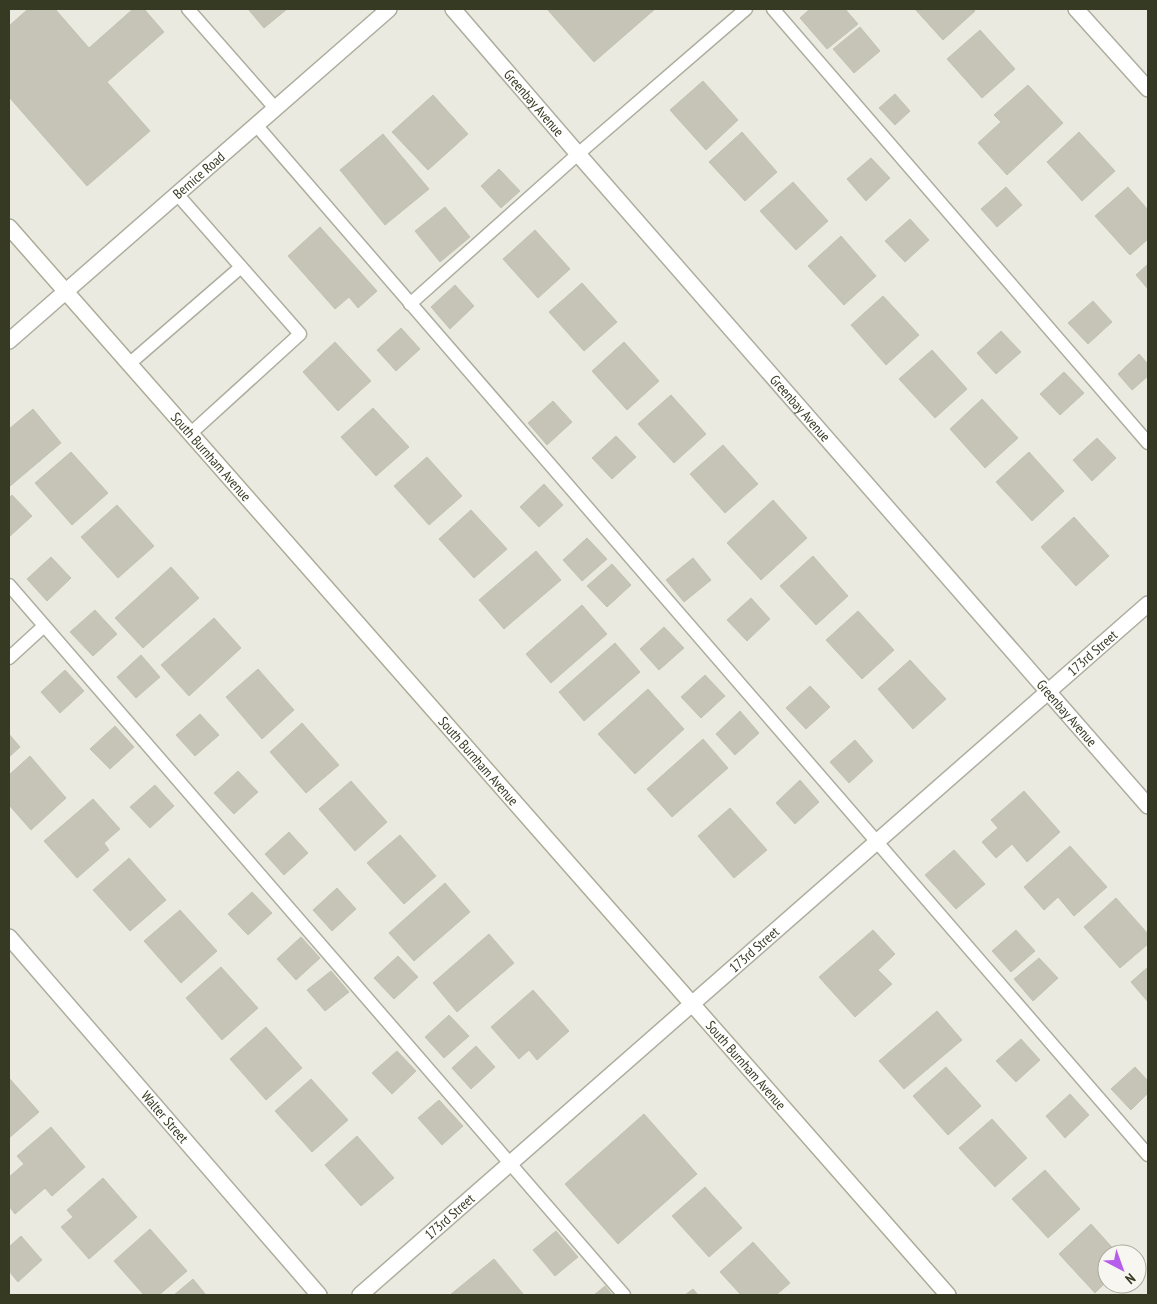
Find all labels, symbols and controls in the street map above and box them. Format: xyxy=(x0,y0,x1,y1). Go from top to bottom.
street label: Greenbay Avenue xyxy=(500,66,568,140)
street label: Bernice Road xyxy=(169,148,228,203)
street label: Greenbay Avenue xyxy=(766,371,834,445)
street label: South Burnham Avenue xyxy=(167,409,255,505)
street label: 173rd Street xyxy=(1064,626,1121,680)
street label: Greenbay Avenue xyxy=(1033,676,1101,750)
street label: South Burnham Avenue xyxy=(434,713,523,809)
street label: 173rd Street xyxy=(725,923,783,976)
street label: South Burnham Avenue xyxy=(702,1017,790,1114)
street label: Walter Street xyxy=(137,1087,192,1147)
street label: 173rd Street xyxy=(421,1190,478,1243)
north arrow xyxy=(1097,1244,1147,1294)
text: N xyxy=(1122,1270,1139,1288)

